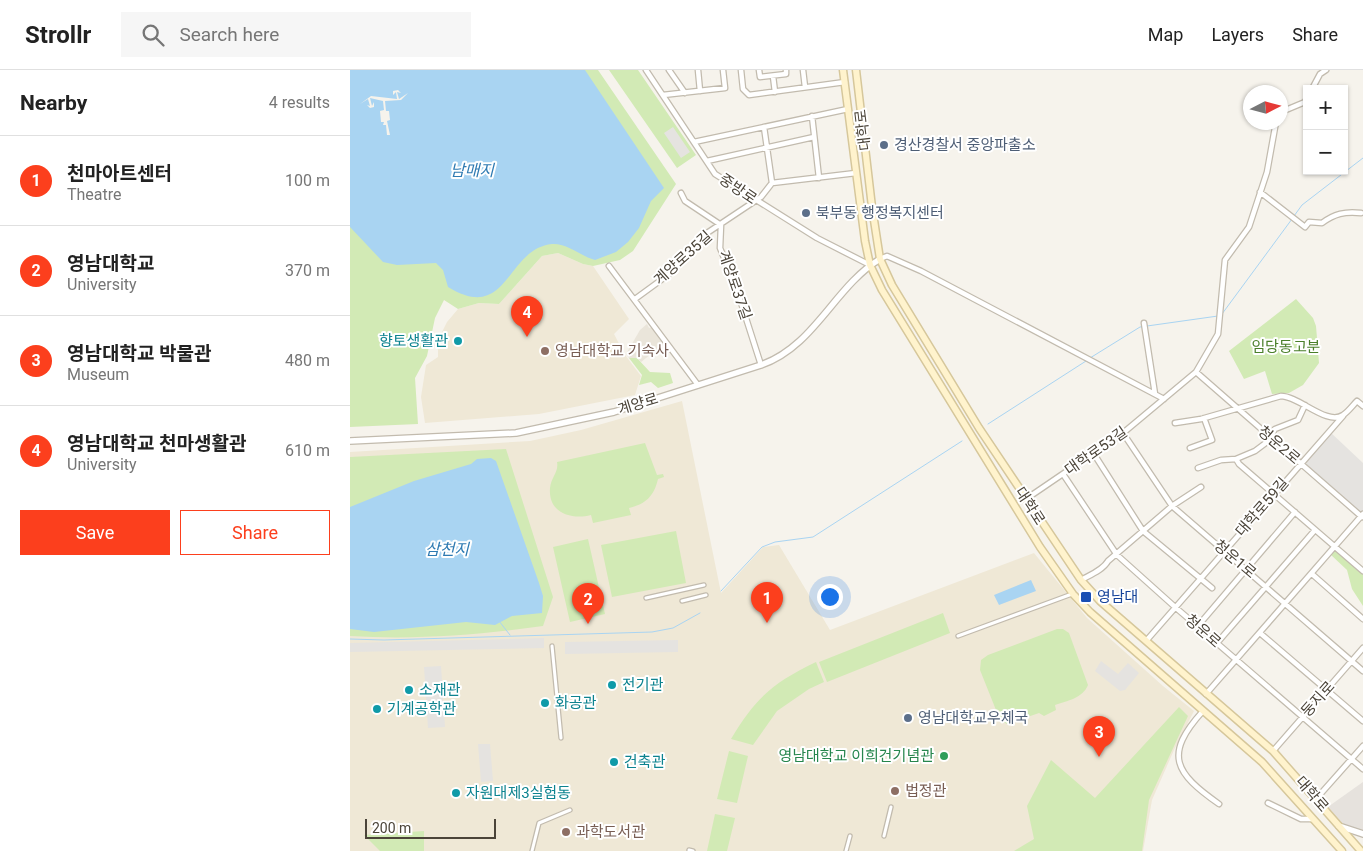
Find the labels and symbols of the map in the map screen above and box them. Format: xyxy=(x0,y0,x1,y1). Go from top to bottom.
north arrow xyxy=(1243,85,1288,130)
street label: 대학로 xyxy=(852,108,874,152)
place label: 경산경찰서 중앙파출소 xyxy=(894,136,1036,154)
marker: 경산경찰서 중앙파출소 xyxy=(878,139,890,151)
water label: 남매지 xyxy=(450,161,495,180)
street label: 중방로 xyxy=(716,170,760,208)
place label: 북부동 행정복지센터 xyxy=(816,204,944,222)
marker: 북부동 행정복지센터 xyxy=(800,207,812,219)
street label: 계양로35길 xyxy=(650,227,716,289)
street label: 계양로37길 xyxy=(715,248,755,322)
pin: 4 xyxy=(511,296,543,337)
place label: 향토생활관 xyxy=(379,332,448,350)
marker: 향토생활관 xyxy=(452,335,464,347)
park label: 임당동고분 xyxy=(1251,338,1321,356)
place label: 영남대학교 기숙사 xyxy=(555,342,669,360)
marker: 영남대학교 기숙사 xyxy=(539,345,551,357)
street label: 계양로 xyxy=(616,389,660,419)
street label: 청운2로 xyxy=(1254,422,1304,468)
street label: 대학로53길 xyxy=(1061,423,1131,479)
street label: 대학로59길 xyxy=(1232,474,1292,540)
street label: 대학로 xyxy=(1011,484,1049,528)
street label: 청운1로 xyxy=(1210,536,1260,582)
water label: 삼천지 xyxy=(425,540,470,559)
pin: 1 xyxy=(751,582,783,623)
pin: 2 xyxy=(572,583,604,624)
your location xyxy=(817,584,843,610)
place label: 영남대 xyxy=(1097,588,1138,606)
marker: 영남대 xyxy=(1079,590,1093,604)
street label: 청운로 xyxy=(1181,611,1225,651)
place label: 전기관 xyxy=(622,676,664,694)
street label: 둥지로 xyxy=(1297,678,1339,720)
marker: 전기관 xyxy=(606,679,618,691)
place label: 소재관 xyxy=(419,681,461,699)
marker: 소재관 xyxy=(403,684,415,696)
place label: 화공관 xyxy=(555,694,597,712)
marker: 화공관 xyxy=(539,697,551,709)
place label: 기계공학관 xyxy=(387,700,456,718)
marker: 기계공학관 xyxy=(371,703,383,715)
place label: 영남대학교우체국 xyxy=(918,709,1028,727)
marker: 영남대학교우체국 xyxy=(902,712,914,724)
pin: 3 xyxy=(1083,716,1115,757)
place label: 영남대학교 이희건기념관 xyxy=(778,747,934,765)
marker: 영남대학교 이희건기념관 xyxy=(938,750,950,762)
place label: 건축관 xyxy=(624,753,666,771)
marker: 건축관 xyxy=(608,756,620,768)
street label: 대학로 xyxy=(1292,772,1332,816)
place label: 법정관 xyxy=(905,782,947,800)
place label: 자원대제3실험동 xyxy=(466,784,571,802)
marker: 법정관 xyxy=(889,785,901,797)
marker: 자원대제3실험동 xyxy=(450,787,462,799)
scale bar xyxy=(365,816,496,839)
place label: 과학도서관 xyxy=(576,823,645,841)
marker: 과학도서관 xyxy=(560,826,572,838)

